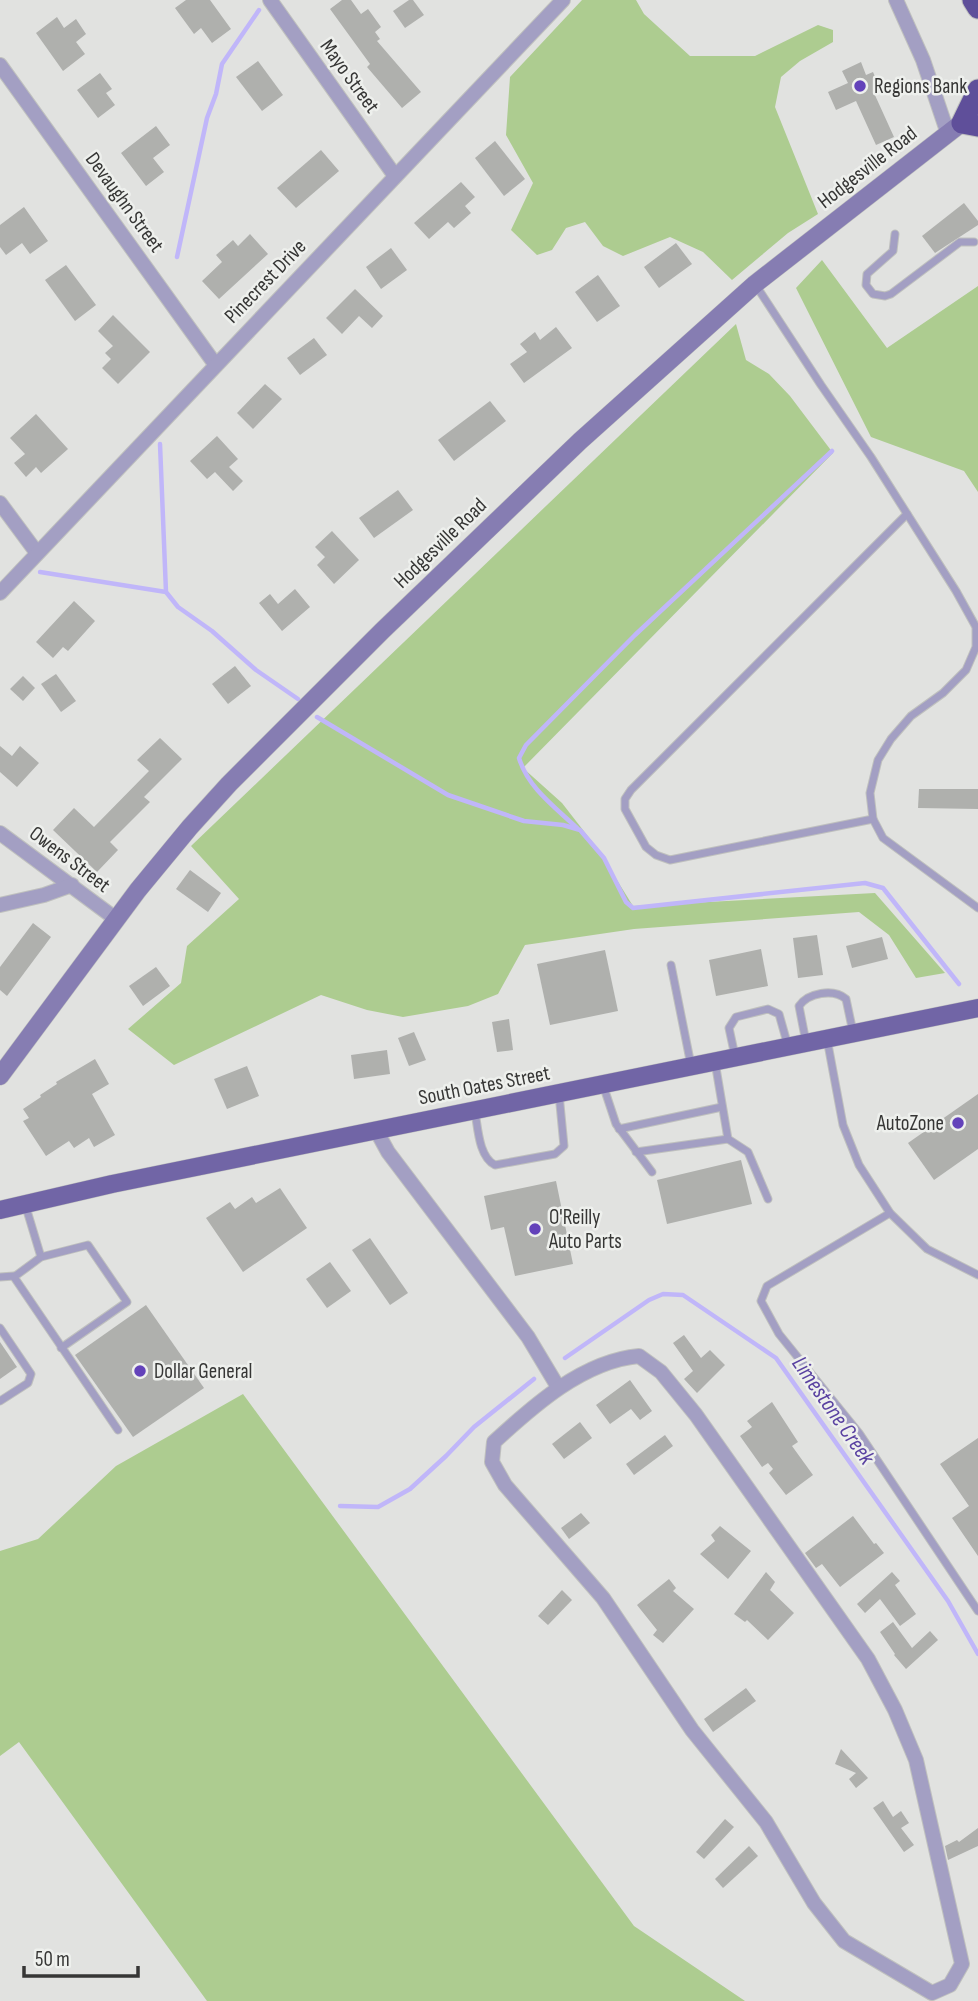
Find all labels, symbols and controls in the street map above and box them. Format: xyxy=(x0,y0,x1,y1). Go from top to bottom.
street label: Mayo Street xyxy=(315,35,385,118)
place label: Regions Bank xyxy=(874,74,967,99)
marker: Regions Bank xyxy=(852,78,868,94)
street label: Hodgesville Road xyxy=(813,121,922,214)
street label: Devaughn Street xyxy=(80,147,169,257)
street label: Pinecrest Drive xyxy=(219,234,311,328)
street label: Hodgesville Road xyxy=(389,493,492,594)
street label: Owens Street xyxy=(24,821,115,898)
street label: South Oates Street xyxy=(416,1060,552,1110)
place label: AutoZone xyxy=(876,1111,944,1136)
marker: AutoZone xyxy=(950,1115,966,1131)
place label: O'Reilly Auto Parts xyxy=(548,1205,622,1254)
marker: O'Reilly Auto Parts xyxy=(527,1221,543,1237)
water label: Limestone Creek xyxy=(786,1351,882,1471)
place label: Dollar General xyxy=(154,1359,252,1384)
marker: Dollar General xyxy=(132,1363,148,1379)
scale bar xyxy=(24,1934,138,1978)
text: 50 m xyxy=(35,1947,70,1972)

